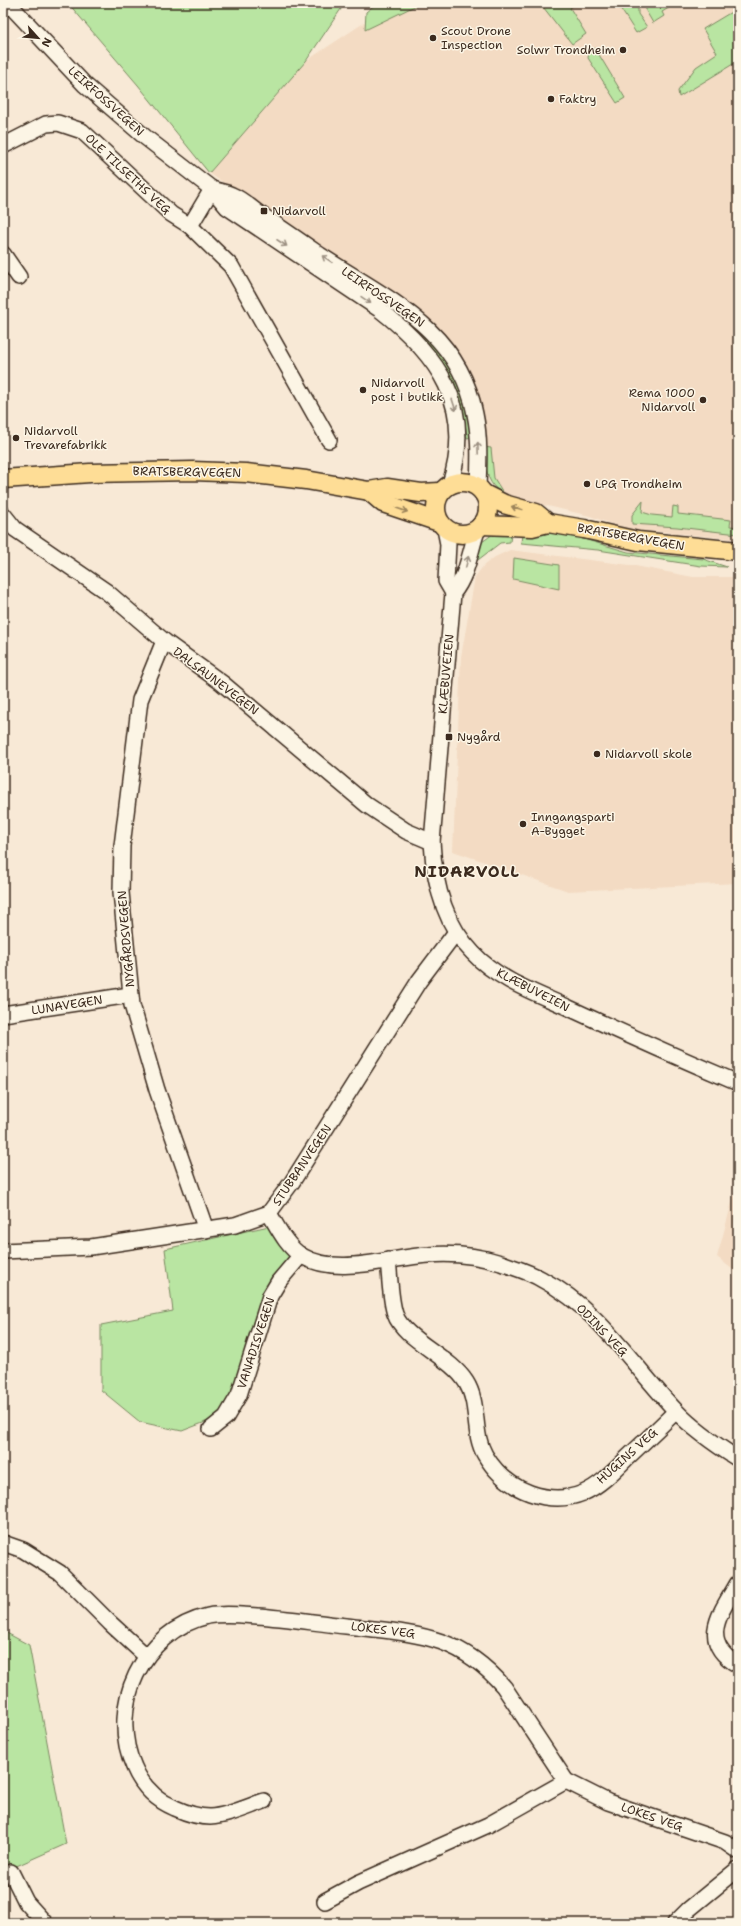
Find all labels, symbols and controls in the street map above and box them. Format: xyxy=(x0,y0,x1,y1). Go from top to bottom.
north arrow xyxy=(18,18,58,58)
place label: Scout Drone Inspection xyxy=(441,23,511,53)
marker: Scout Drone Inspection xyxy=(428,33,438,43)
text: N xyxy=(38,35,55,50)
place label: Solwr Trondheim xyxy=(517,42,615,58)
marker: Solwr Trondheim xyxy=(618,45,628,55)
street label: LEIRFOSSVEGEN xyxy=(64,63,148,139)
place label: Faktry xyxy=(559,91,597,107)
marker: Faktry xyxy=(546,94,556,104)
street label: OLE TILSETHS VEG xyxy=(82,130,174,218)
place label: Nidarvoll xyxy=(272,203,326,219)
marker: Nidarvoll xyxy=(259,206,269,216)
one-way arrow xyxy=(276,239,287,247)
one-way arrow xyxy=(322,255,333,263)
street label: LEIRFOSSVEGEN xyxy=(338,263,428,331)
one-way arrow xyxy=(360,296,371,304)
place label: Nidarvoll post i butikk xyxy=(371,375,443,405)
marker: Nidarvoll post i butikk xyxy=(358,385,368,395)
place label: Rema 1000 Nidarvoll xyxy=(629,385,695,415)
marker: Rema 1000 Nidarvoll xyxy=(698,395,708,405)
one-way arrow xyxy=(451,398,458,411)
place label: Nidarvoll Trevarefabrikk xyxy=(24,423,107,453)
marker: Nidarvoll Trevarefabrikk xyxy=(11,433,21,443)
one-way arrow xyxy=(475,442,482,455)
street label: BRATSBERGVEGEN xyxy=(133,463,241,481)
place label: LPG Trondheim xyxy=(595,476,682,492)
marker: LPG Trondheim xyxy=(582,479,592,489)
one-way arrow xyxy=(511,504,524,511)
one-way arrow xyxy=(396,506,408,514)
street label: BRATSBERGVEGEN xyxy=(576,520,686,554)
one-way arrow xyxy=(464,555,472,568)
street label: KLÆBUVEIEN xyxy=(435,633,457,715)
street label: DALSAUNEVEGEN xyxy=(170,644,262,718)
place label: Nygård xyxy=(457,729,501,745)
marker: Nygård xyxy=(444,732,454,742)
place label: Nidarvoll skole xyxy=(605,746,693,762)
marker: Nidarvoll skole xyxy=(592,749,602,759)
place label: Inngangsparti A-Bygget xyxy=(531,809,615,839)
marker: Inngangsparti A-Bygget xyxy=(518,819,528,829)
district label: NIDARVOLL xyxy=(414,861,520,882)
street label: NYGÅRDSVEGEN xyxy=(114,890,138,988)
street label: KLÆBUVEIEN xyxy=(494,965,572,1015)
street label: LUNAVEGEN xyxy=(30,991,104,1019)
street label: STUBBANVEGEN xyxy=(269,1121,335,1209)
street label: VANADISVEGEN xyxy=(234,1295,278,1391)
street label: ODINS VEG xyxy=(573,1300,631,1360)
street label: HUGINS VEG xyxy=(593,1425,661,1487)
street label: LOKES VEG xyxy=(350,1618,416,1642)
street label: LOKES VEG xyxy=(619,1799,685,1835)

